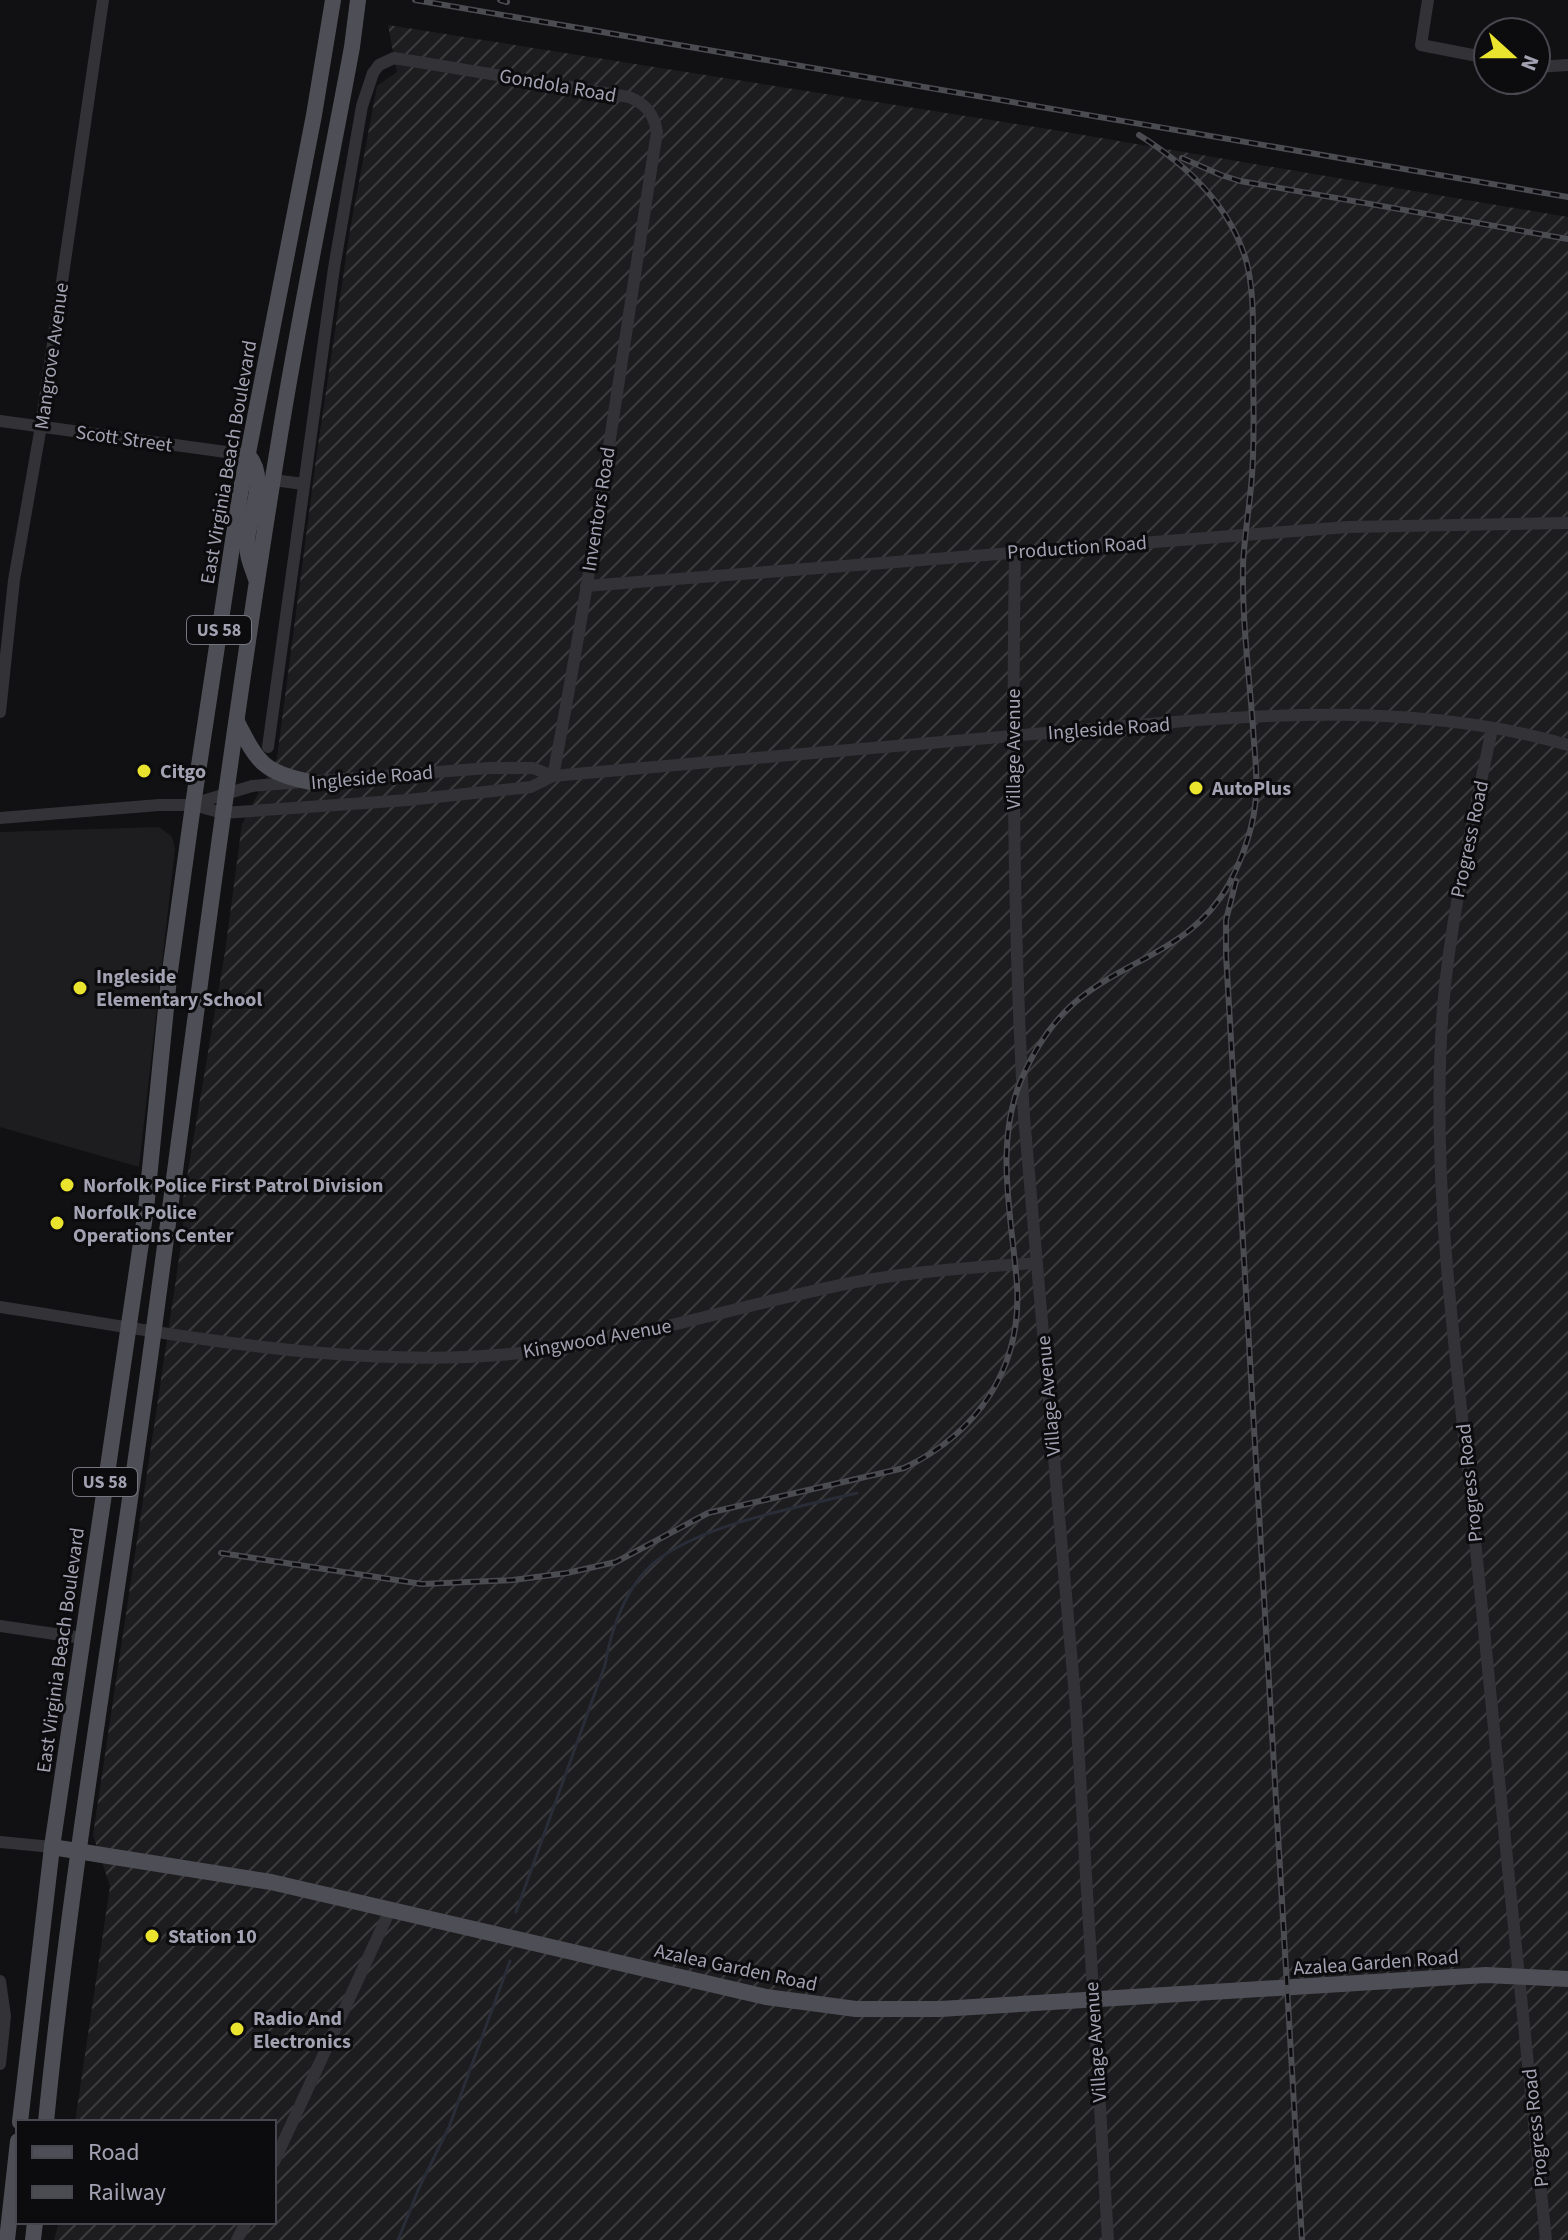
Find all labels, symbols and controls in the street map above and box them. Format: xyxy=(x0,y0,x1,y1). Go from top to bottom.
north arrow xyxy=(1472,16,1552,96)
text: N xyxy=(1512,50,1547,75)
street label: Gondola Road xyxy=(497,62,618,110)
street label: Mangrove Avenue xyxy=(28,281,76,431)
street label: East Virginia Beach Boulevard xyxy=(194,338,264,586)
street label: Scott Street xyxy=(74,418,174,460)
street label: Inventors Road xyxy=(575,445,623,573)
street label: Production Road xyxy=(1006,529,1148,567)
road number: US 58 xyxy=(187,616,251,644)
street label: Village Avenue xyxy=(1000,688,1028,809)
street label: Ingleside Road xyxy=(1047,711,1171,747)
place label: Citgo xyxy=(160,758,206,786)
street label: Ingleside Road xyxy=(310,759,434,797)
marker: Citgo xyxy=(135,762,153,780)
place label: AutoPlus xyxy=(1211,775,1291,803)
street label: Progress Road xyxy=(1444,778,1496,900)
marker: AutoPlus xyxy=(1187,779,1205,797)
place label: Ingleside Elementary School xyxy=(96,963,262,1014)
marker: Ingleside Elementary School xyxy=(71,979,89,997)
place label: Norfolk Police First Patrol Division xyxy=(83,1172,383,1200)
marker: Norfolk Police First Patrol Division xyxy=(58,1176,76,1194)
place label: Norfolk Police Operations Center xyxy=(73,1199,234,1250)
marker: Norfolk Police Operations Center xyxy=(48,1214,66,1232)
street label: Kingwood Avenue xyxy=(521,1312,674,1366)
street label: Village Avenue xyxy=(1030,1334,1068,1457)
street label: Progress Road xyxy=(1450,1422,1490,1544)
road number: US 58 xyxy=(73,1468,137,1496)
street label: East Virginia Beach Boulevard xyxy=(30,1526,92,1774)
place label: Station 10 xyxy=(168,1923,257,1951)
marker: Station 10 xyxy=(143,1927,161,1945)
street label: Azalea Garden Road xyxy=(652,1937,820,1999)
street label: Azalea Garden Road xyxy=(1292,1943,1460,1983)
street label: Village Avenue xyxy=(1078,1981,1114,2103)
place label: Radio And Electronics xyxy=(253,2005,351,2056)
marker: Radio And Electronics xyxy=(228,2020,246,2038)
street label: Progress Road xyxy=(1516,2067,1556,2189)
legend xyxy=(16,2120,276,2224)
text: Road xyxy=(88,2135,140,2170)
text: Railway xyxy=(88,2175,166,2210)

